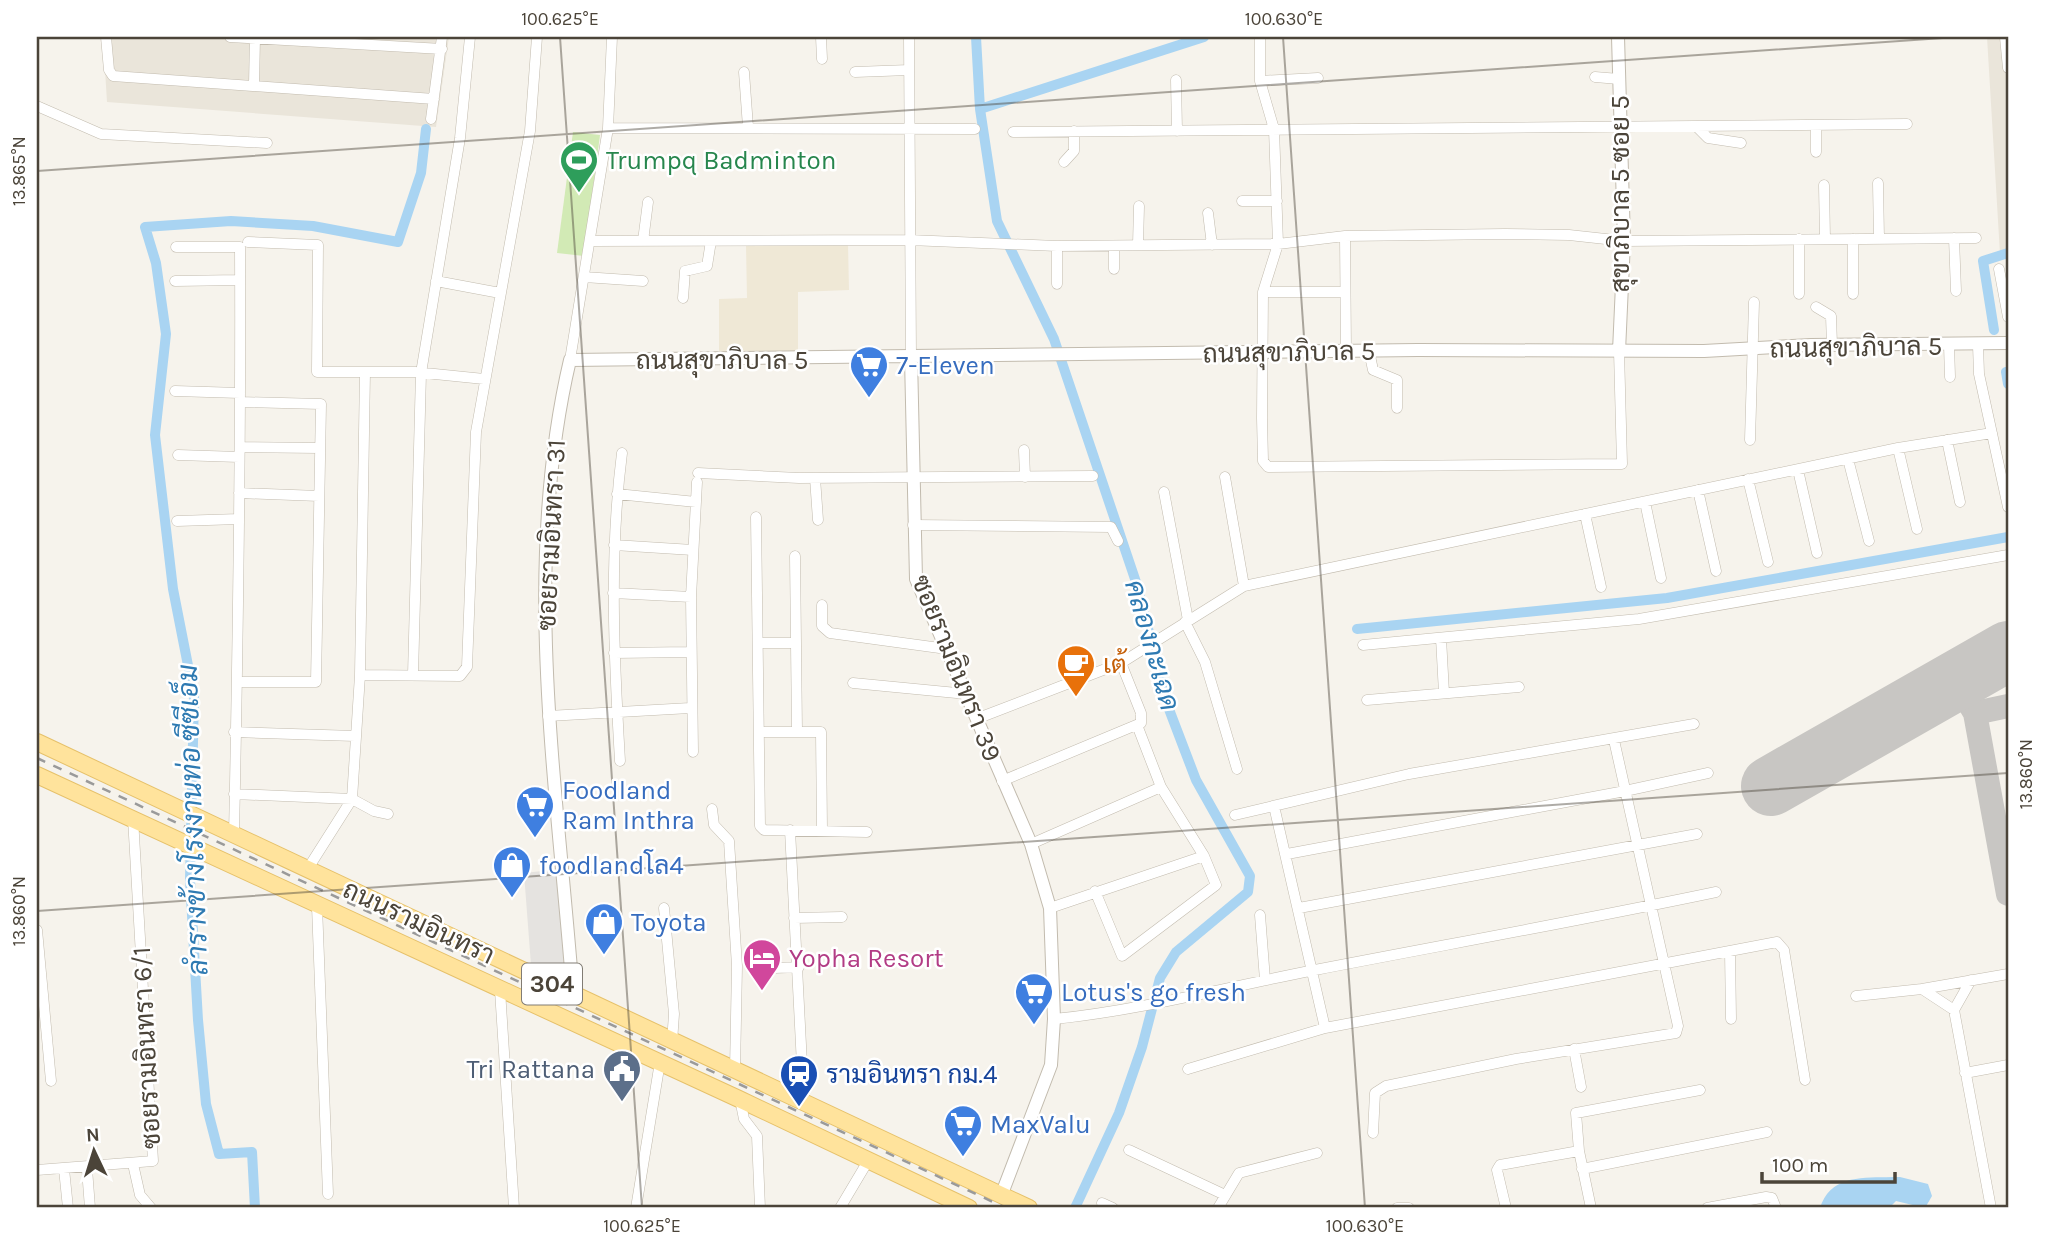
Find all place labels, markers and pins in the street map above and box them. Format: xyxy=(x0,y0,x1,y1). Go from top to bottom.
sports icon: Trumpq Badminton xyxy=(558,139,600,194)
place label: Trumpq Badminton xyxy=(606,145,836,176)
supermarket icon: 7-Eleven xyxy=(848,344,890,399)
place label: 7-Eleven xyxy=(896,350,995,381)
cafe icon: เต้ xyxy=(1055,643,1097,698)
place label: เต้ xyxy=(1103,648,1128,680)
place label: Foodland Ram Inthra xyxy=(562,775,695,836)
supermarket icon: Foodland Ram Inthra xyxy=(514,784,556,839)
shop icon: foodlandโล4 xyxy=(491,844,533,899)
place label: foodlandโล4 xyxy=(539,849,684,881)
shop icon: Toyota xyxy=(583,901,625,956)
place label: Toyota xyxy=(631,907,707,938)
hotel icon: Yopha Resort xyxy=(741,937,783,992)
place label: Yopha Resort xyxy=(789,943,944,974)
supermarket icon: Lotus's go fresh xyxy=(1013,971,1055,1026)
place label: Lotus's go fresh xyxy=(1061,977,1246,1008)
public building icon: Tri Rattana xyxy=(601,1048,643,1103)
station icon: รามอินทรา กม.4 xyxy=(778,1053,820,1108)
place label: Tri Rattana xyxy=(466,1054,595,1085)
place label: รามอินทรา กม.4 xyxy=(826,1059,998,1090)
supermarket icon: MaxValu xyxy=(942,1103,984,1158)
place label: MaxValu xyxy=(990,1109,1091,1140)

